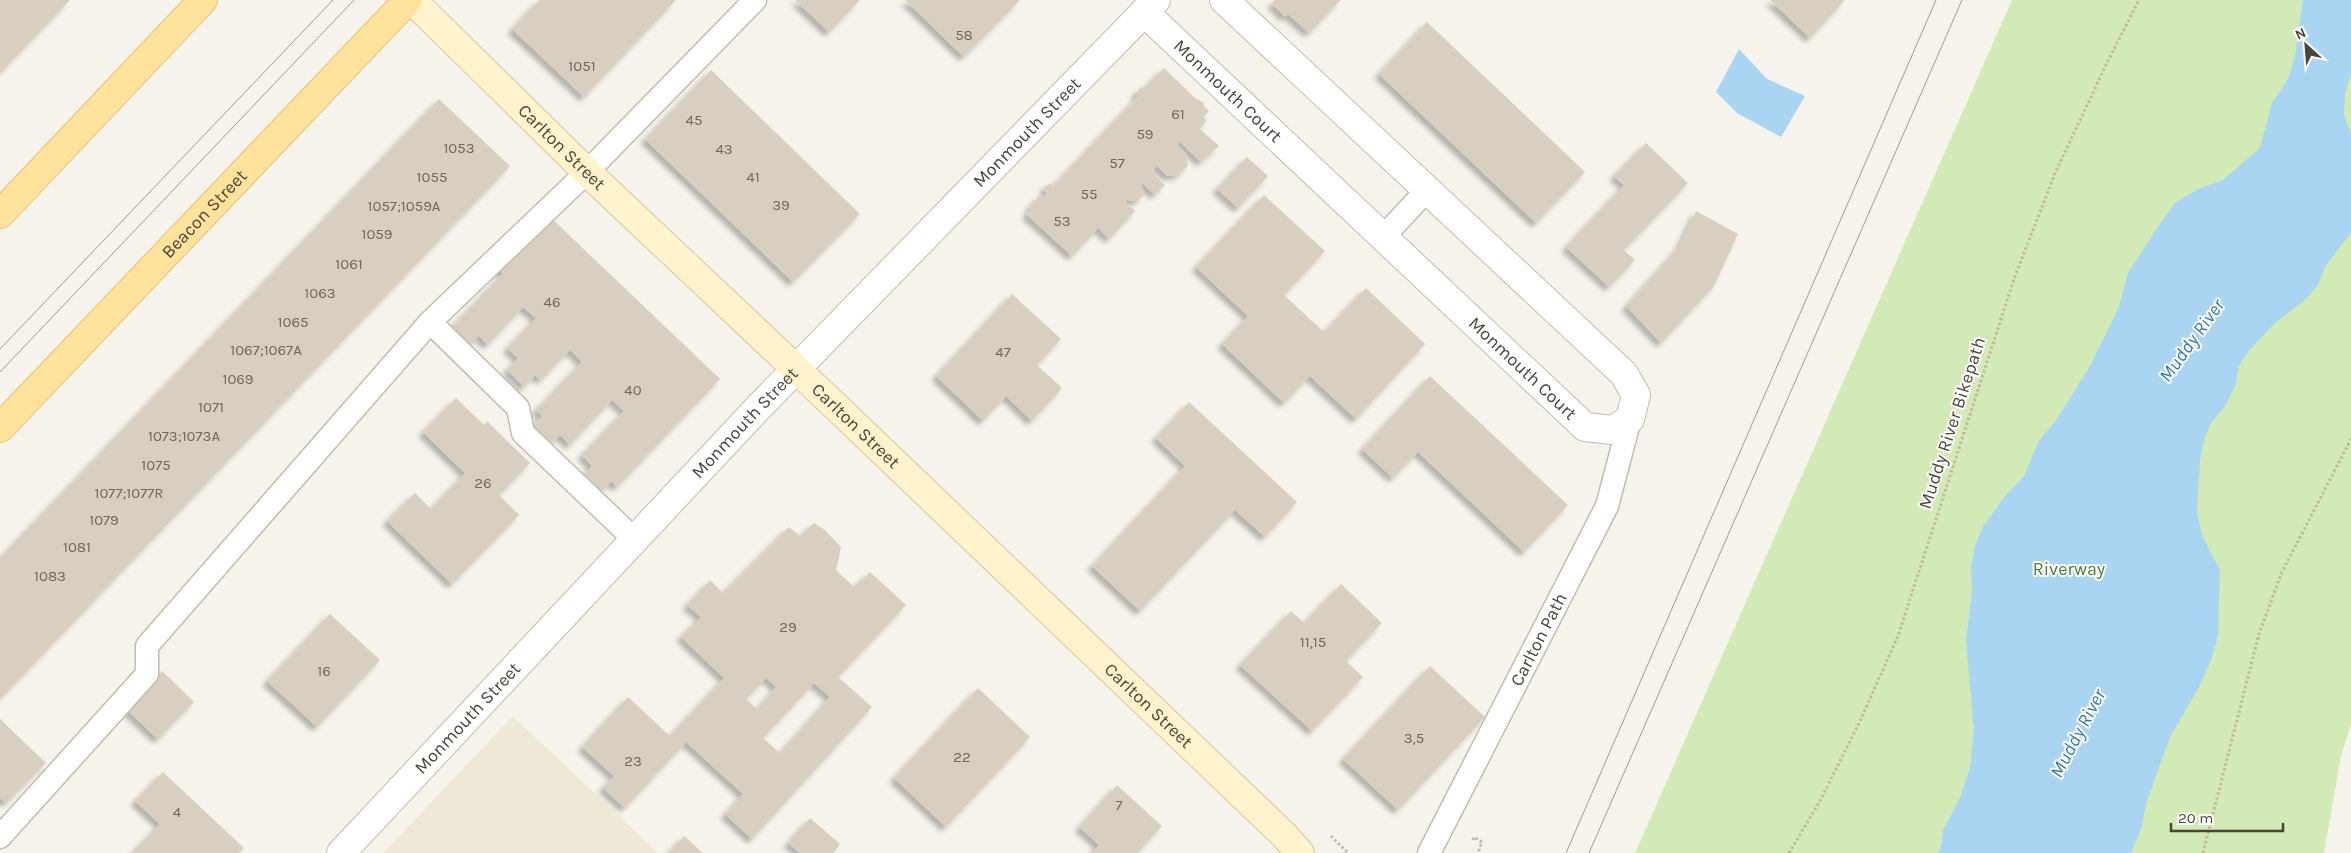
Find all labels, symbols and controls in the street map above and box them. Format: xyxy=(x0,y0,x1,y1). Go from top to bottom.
north arrow xyxy=(2281,20,2331,70)
text: N xyxy=(2292,24,2309,44)
house number: 58 xyxy=(955,26,973,44)
street label: Monmouth Court xyxy=(1169,35,1287,147)
house number: 1051 xyxy=(568,57,596,75)
street label: Monmouth Street xyxy=(968,73,1086,192)
street label: Carlton Street xyxy=(513,99,610,195)
house number: 61 xyxy=(1171,105,1185,123)
house number: 45 xyxy=(686,111,702,129)
house number: 59 xyxy=(1136,125,1154,143)
house number: 1053 xyxy=(443,139,475,157)
house number: 43 xyxy=(715,140,733,158)
house number: 57 xyxy=(1109,154,1125,172)
street label: Beacon Street xyxy=(157,165,252,263)
house number: 1055 xyxy=(417,168,447,186)
house number: 41 xyxy=(746,168,760,186)
house number: 55 xyxy=(1081,185,1097,203)
house number: 39 xyxy=(772,196,790,214)
house number: 1057;1059A xyxy=(368,197,441,215)
house number: 53 xyxy=(1053,212,1071,230)
house number: 1059 xyxy=(361,225,393,243)
house number: 1061 xyxy=(335,255,363,273)
house number: 1063 xyxy=(304,284,336,302)
house number: 46 xyxy=(544,293,560,311)
water label: Muddy River xyxy=(2154,294,2230,386)
street label: Monmouth Court xyxy=(1464,312,1582,425)
house number: 1065 xyxy=(278,313,308,331)
street label: Muddy River Bikepath xyxy=(1914,334,1990,512)
house number: 1067;1067A xyxy=(230,341,302,359)
house number: 47 xyxy=(995,343,1011,361)
street label: Monmouth Street xyxy=(687,362,803,483)
house number: 1069 xyxy=(222,370,254,388)
street label: Carlton Street xyxy=(807,379,905,473)
house number: 40 xyxy=(624,381,642,399)
house number: 1071 xyxy=(198,398,224,416)
house number: 1073;1073A xyxy=(148,427,220,445)
house number: 1075 xyxy=(141,456,171,474)
house number: 26 xyxy=(474,474,492,492)
house number: 1077;1077R xyxy=(95,484,164,502)
house number: 1079 xyxy=(89,511,119,529)
house number: 1081 xyxy=(63,538,91,556)
park label: Riverway xyxy=(2033,558,2106,580)
house number: 1083 xyxy=(34,567,66,585)
street label: Carlton Path xyxy=(1506,589,1572,690)
house number: 29 xyxy=(779,618,797,636)
house number: 11,15 xyxy=(1300,633,1326,651)
street label: Monmouth Street xyxy=(410,657,525,778)
street label: Carlton Street xyxy=(1100,658,1197,753)
house number: 16 xyxy=(317,662,331,680)
water label: Muddy River xyxy=(2045,684,2111,781)
house number: 3,5 xyxy=(1404,729,1424,747)
house number: 22 xyxy=(953,748,971,766)
house number: 23 xyxy=(624,752,642,770)
house number: 7 xyxy=(1115,796,1123,814)
scale bar xyxy=(2171,800,2284,832)
house number: 4 xyxy=(173,803,182,821)
text: 20 m xyxy=(2178,809,2213,827)

